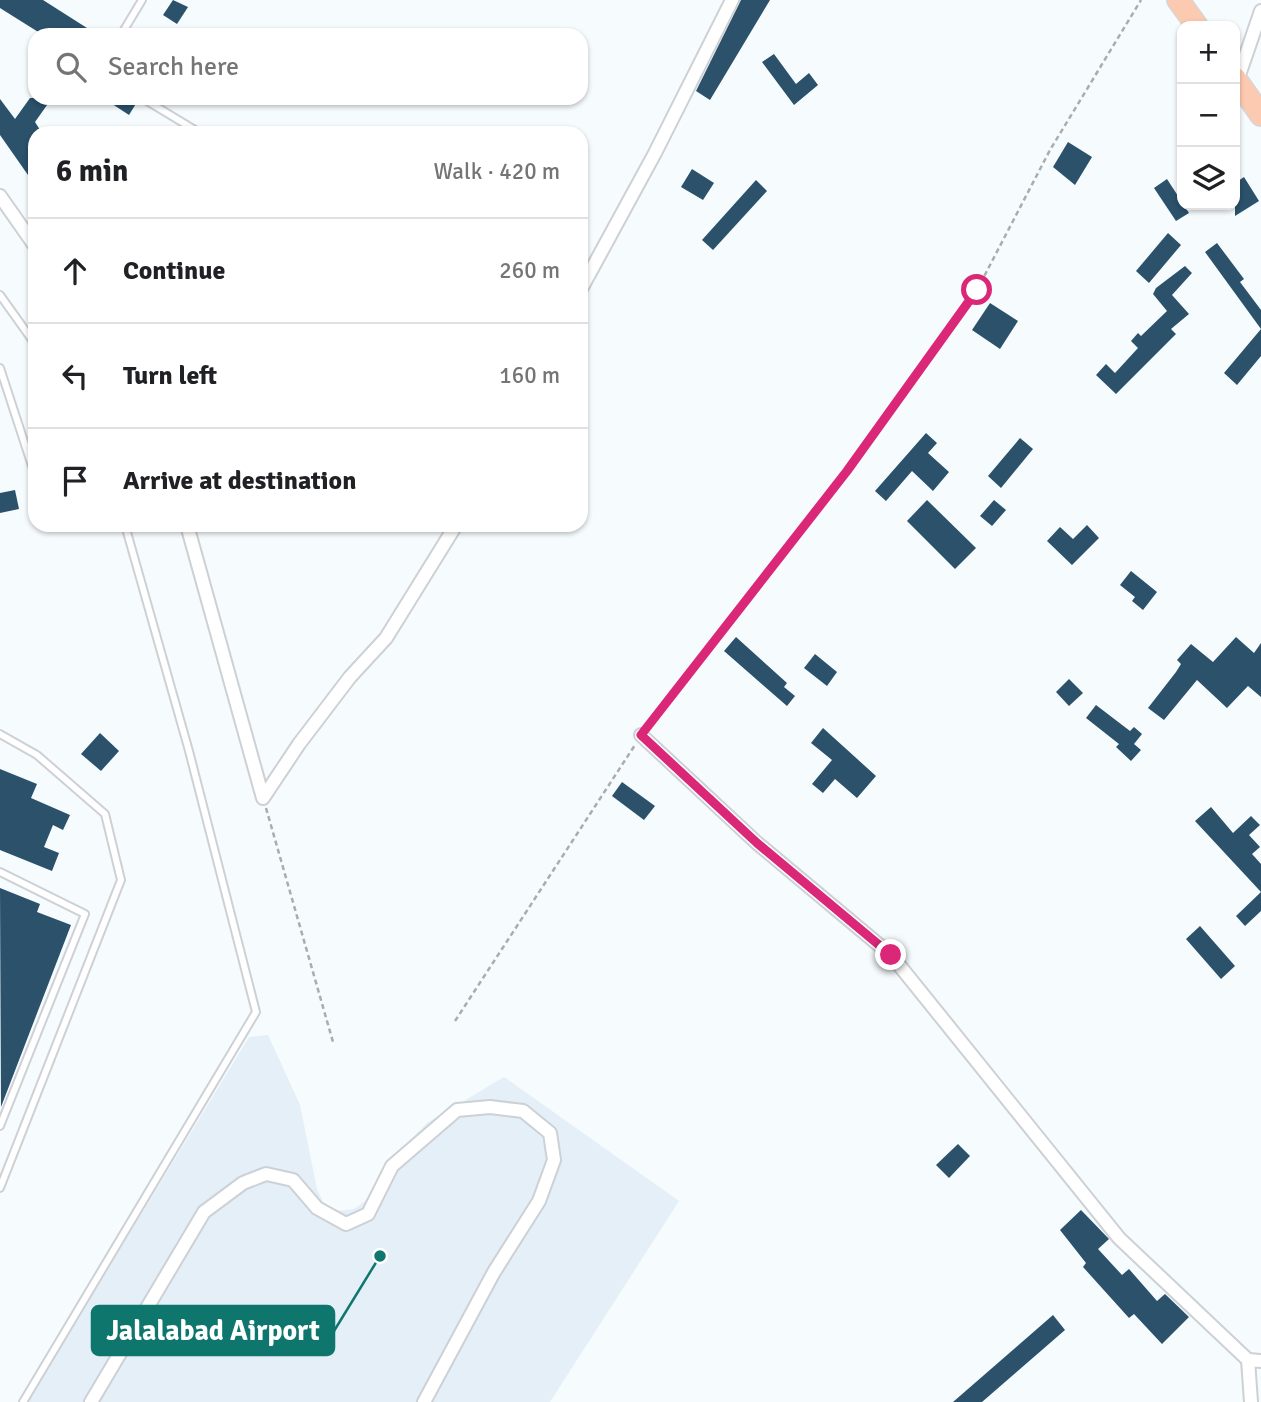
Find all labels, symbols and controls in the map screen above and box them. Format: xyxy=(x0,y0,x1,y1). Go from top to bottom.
map controls xyxy=(1177,21,1240,210)
button: + xyxy=(1177,21,1240,84)
search box xyxy=(28,28,588,105)
icon: search xyxy=(52,48,90,86)
text: Search here xyxy=(108,51,239,83)
button: − xyxy=(1177,84,1240,147)
button: layers xyxy=(1177,147,1240,210)
text: 6 min xyxy=(56,153,128,190)
text: Walk · 420 m xyxy=(434,157,560,186)
icon: ahead xyxy=(56,252,94,290)
text: Continue xyxy=(123,255,225,287)
text: 260 m xyxy=(499,256,560,285)
route start xyxy=(961,274,992,305)
icon: left xyxy=(56,357,94,395)
text: Turn left xyxy=(123,360,217,392)
text: 160 m xyxy=(499,361,560,390)
icon: arrive xyxy=(56,462,94,500)
text: Arrive at destination xyxy=(123,465,356,497)
route end xyxy=(875,939,906,970)
callout: Jalalabad Airport xyxy=(92,1306,334,1355)
text: Jalalabad Airport xyxy=(106,1314,320,1348)

